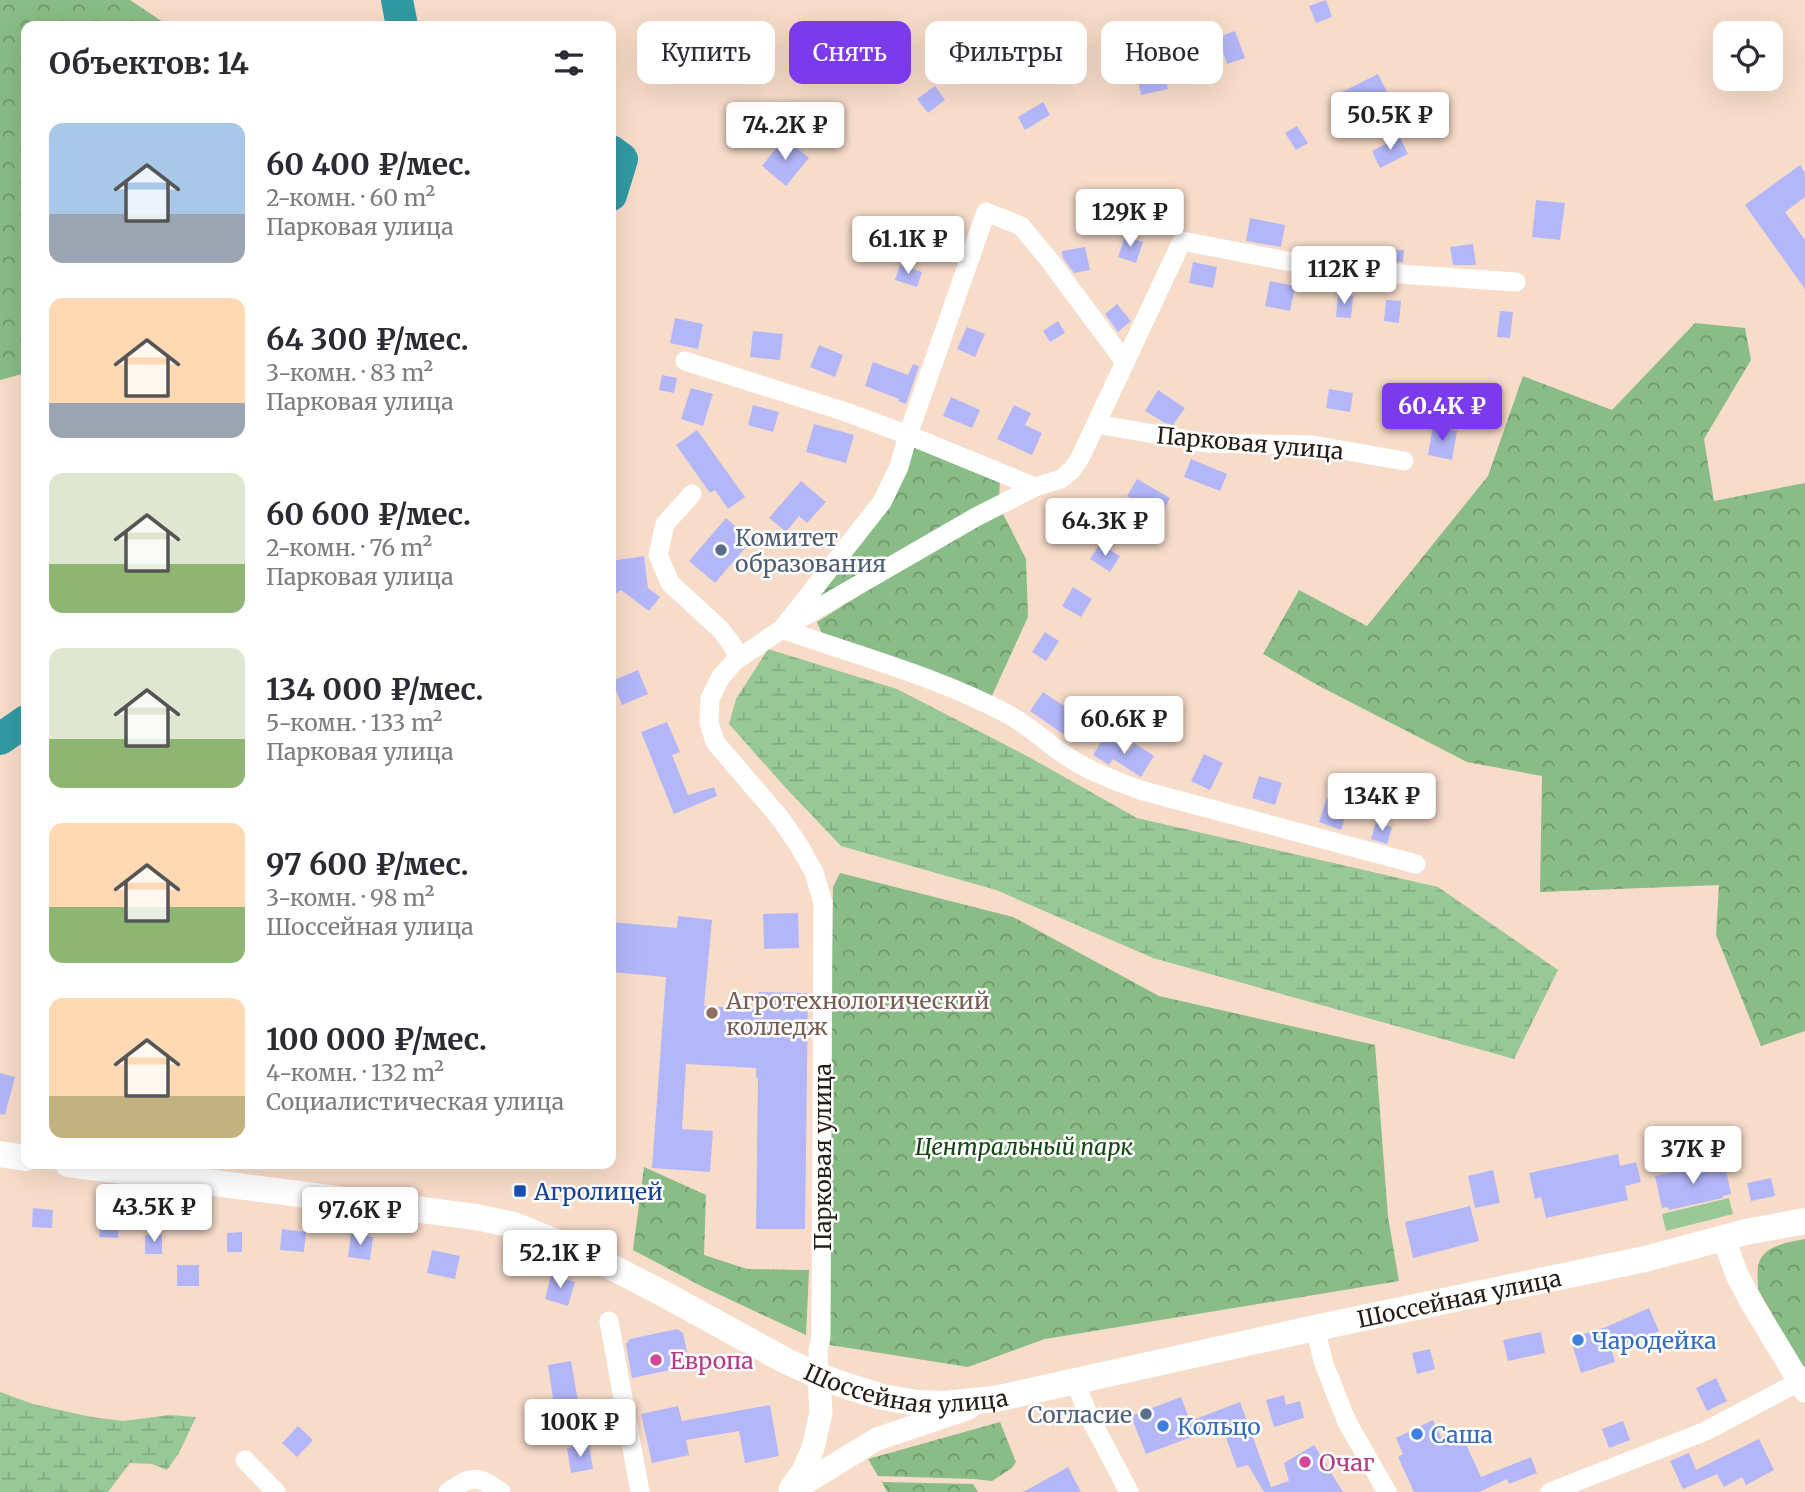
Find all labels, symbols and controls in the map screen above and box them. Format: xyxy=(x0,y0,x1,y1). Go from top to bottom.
chip: Купить xyxy=(637,21,775,84)
chip: Снять xyxy=(789,21,911,84)
chip: Фильтры xyxy=(925,21,1087,84)
chip: Новое xyxy=(1101,21,1223,84)
map controls xyxy=(1713,21,1783,91)
button: locate xyxy=(1713,21,1783,91)
text: Объектов: 14 xyxy=(49,44,249,82)
icon: filters xyxy=(550,44,588,82)
pin: 50.5K ₽ xyxy=(1325,92,1455,152)
text: 50.5K ₽ xyxy=(1347,100,1433,129)
pin: 74.2K ₽ xyxy=(720,102,850,162)
text: 74.2K ₽ xyxy=(742,110,828,139)
text: 60 400 ₽/мес. xyxy=(266,145,471,183)
icon: home xyxy=(105,151,189,235)
text: 2-комн. · 60 m² xyxy=(266,183,435,212)
pin: 129K ₽ xyxy=(1073,190,1187,249)
text: 129K ₽ xyxy=(1092,197,1168,226)
text: Парковая улица xyxy=(266,212,454,241)
pin: 61.1K ₽ xyxy=(843,216,973,276)
text: 61.1K ₽ xyxy=(868,224,948,253)
pin: 112K ₽ xyxy=(1287,246,1401,306)
text: 112K ₽ xyxy=(1307,254,1381,283)
text: 64 300 ₽/мес. xyxy=(266,320,469,358)
icon: home xyxy=(105,326,189,410)
text: 3-комн. · 83 m² xyxy=(266,358,433,387)
pin: 60.4K ₽ xyxy=(1377,384,1507,443)
text: Парковая улица xyxy=(266,387,454,416)
text: 60.4K ₽ xyxy=(1398,391,1486,420)
street label: Парковая улица xyxy=(1155,420,1345,466)
text: 60 600 ₽/мес. xyxy=(266,495,471,533)
pin: 64.3K ₽ xyxy=(1040,498,1170,558)
icon: home xyxy=(105,501,189,585)
text: 64.3K ₽ xyxy=(1062,506,1148,535)
place label: Комитет образования xyxy=(735,523,886,578)
text: 2-комн. · 76 m² xyxy=(266,533,432,562)
marker: Комитет образования xyxy=(713,542,729,558)
text: Парковая улица xyxy=(266,562,454,591)
text: 134 000 ₽/мес. xyxy=(266,670,484,708)
icon: home xyxy=(105,676,189,760)
pin: 60.6K ₽ xyxy=(1059,696,1189,756)
text: 60.6K ₽ xyxy=(1080,704,1168,733)
text: 5-комн. · 133 m² xyxy=(266,708,443,737)
text: Парковая улица xyxy=(266,737,454,766)
pin: 134K ₽ xyxy=(1325,774,1439,833)
text: 134K ₽ xyxy=(1344,781,1420,810)
text: 97 600 ₽/мес. xyxy=(266,845,469,883)
icon: home xyxy=(105,851,189,935)
text: 3-комн. · 98 m² xyxy=(266,883,434,912)
text: Шоссейная улица xyxy=(266,912,474,941)
place label: Агротехнологический колледж xyxy=(725,986,990,1041)
marker: Агротехнологический колледж xyxy=(704,1005,720,1021)
text: 100 000 ₽/мес. xyxy=(266,1020,487,1058)
icon: home xyxy=(105,1026,189,1110)
text: 4-комн. · 132 m² xyxy=(266,1058,444,1087)
street label: Парковая улица xyxy=(808,1063,837,1251)
text: Социалистическая улица xyxy=(266,1087,564,1116)
pin: 37K ₽ xyxy=(1644,1126,1742,1186)
park label: Центральный парк xyxy=(915,1132,1133,1161)
text: 37K ₽ xyxy=(1660,1134,1726,1163)
place label: Агролицей xyxy=(533,1177,663,1206)
marker: Агролицей xyxy=(512,1183,528,1199)
pin: 43.5K ₽ xyxy=(89,1184,219,1244)
pin: 97.6K ₽ xyxy=(295,1188,425,1247)
text: 43.5K ₽ xyxy=(112,1192,196,1221)
text: 97.6K ₽ xyxy=(318,1195,402,1224)
pin: 52.1K ₽ xyxy=(495,1230,625,1290)
text: 52.1K ₽ xyxy=(519,1238,601,1267)
street label: Шоссейная улица xyxy=(1354,1262,1564,1333)
place label: Чародейка xyxy=(1592,1326,1717,1355)
marker: Чародейка xyxy=(1570,1332,1586,1348)
place label: Европа xyxy=(670,1346,754,1375)
marker: Европа xyxy=(648,1352,664,1368)
street label: Шоссейная улица xyxy=(799,1357,1011,1419)
pin: 100K ₽ xyxy=(523,1400,637,1459)
place label: Согласие xyxy=(1027,1400,1132,1429)
marker: Согласие xyxy=(1138,1406,1154,1422)
text: 100K ₽ xyxy=(541,1407,619,1436)
place label: Кольцо xyxy=(1177,1412,1261,1441)
marker: Кольцо xyxy=(1155,1418,1171,1434)
place label: Саша xyxy=(1431,1420,1493,1449)
marker: Саша xyxy=(1409,1426,1425,1442)
place label: Очаг xyxy=(1319,1448,1375,1477)
marker: Очаг xyxy=(1297,1454,1313,1470)

